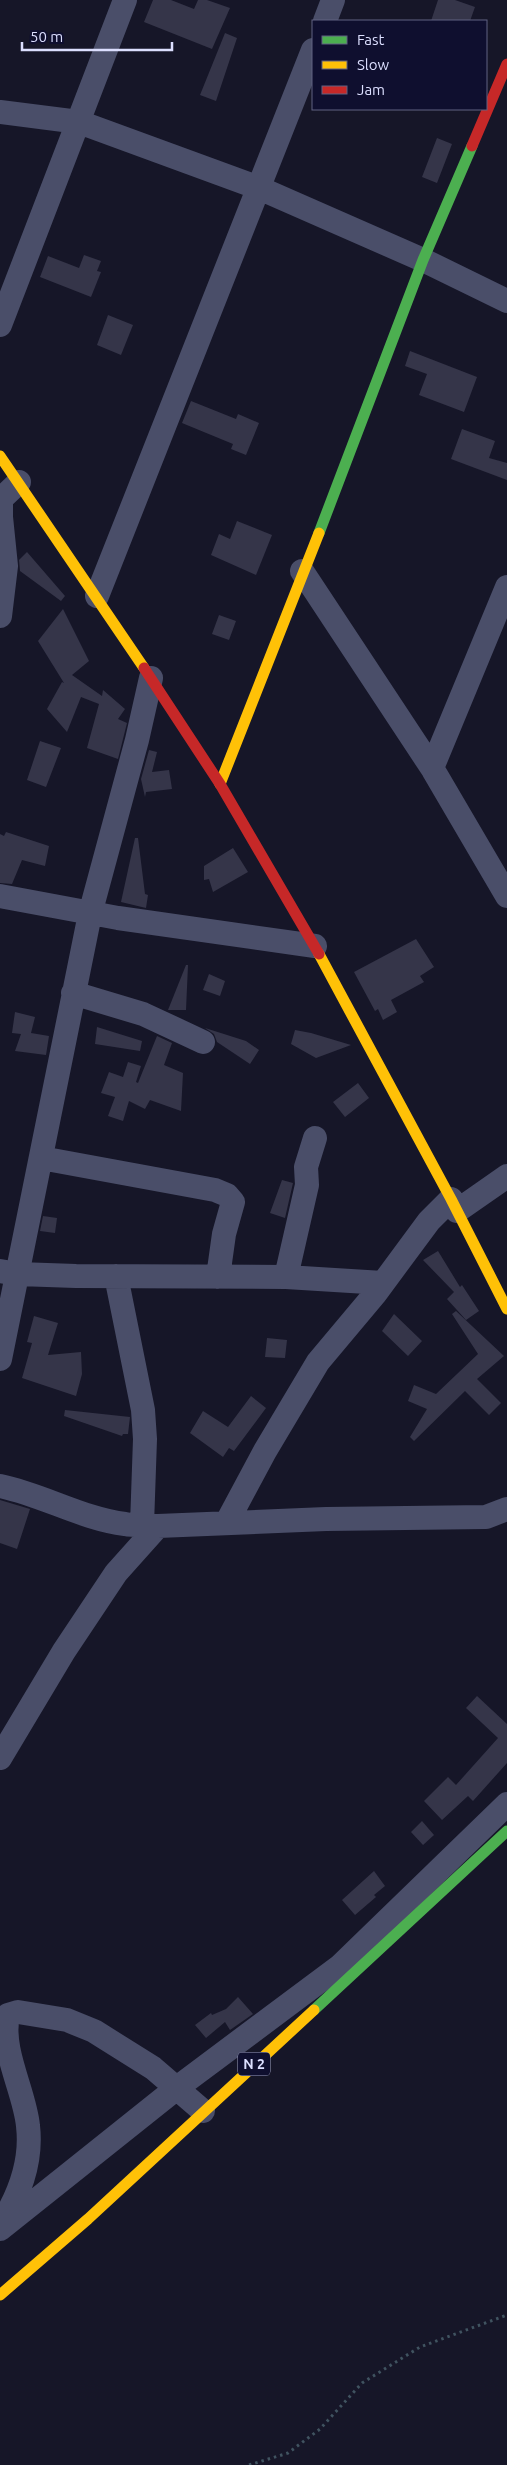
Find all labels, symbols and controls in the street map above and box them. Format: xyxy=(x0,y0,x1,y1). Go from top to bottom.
scale bar xyxy=(22,20,172,52)
legend xyxy=(312,20,487,110)
text: 50 m xyxy=(30,28,63,45)
text: Fast xyxy=(357,31,385,48)
text: Slow xyxy=(357,56,390,73)
text: Jam xyxy=(357,81,385,98)
road number: N 2 xyxy=(238,2052,270,2076)

